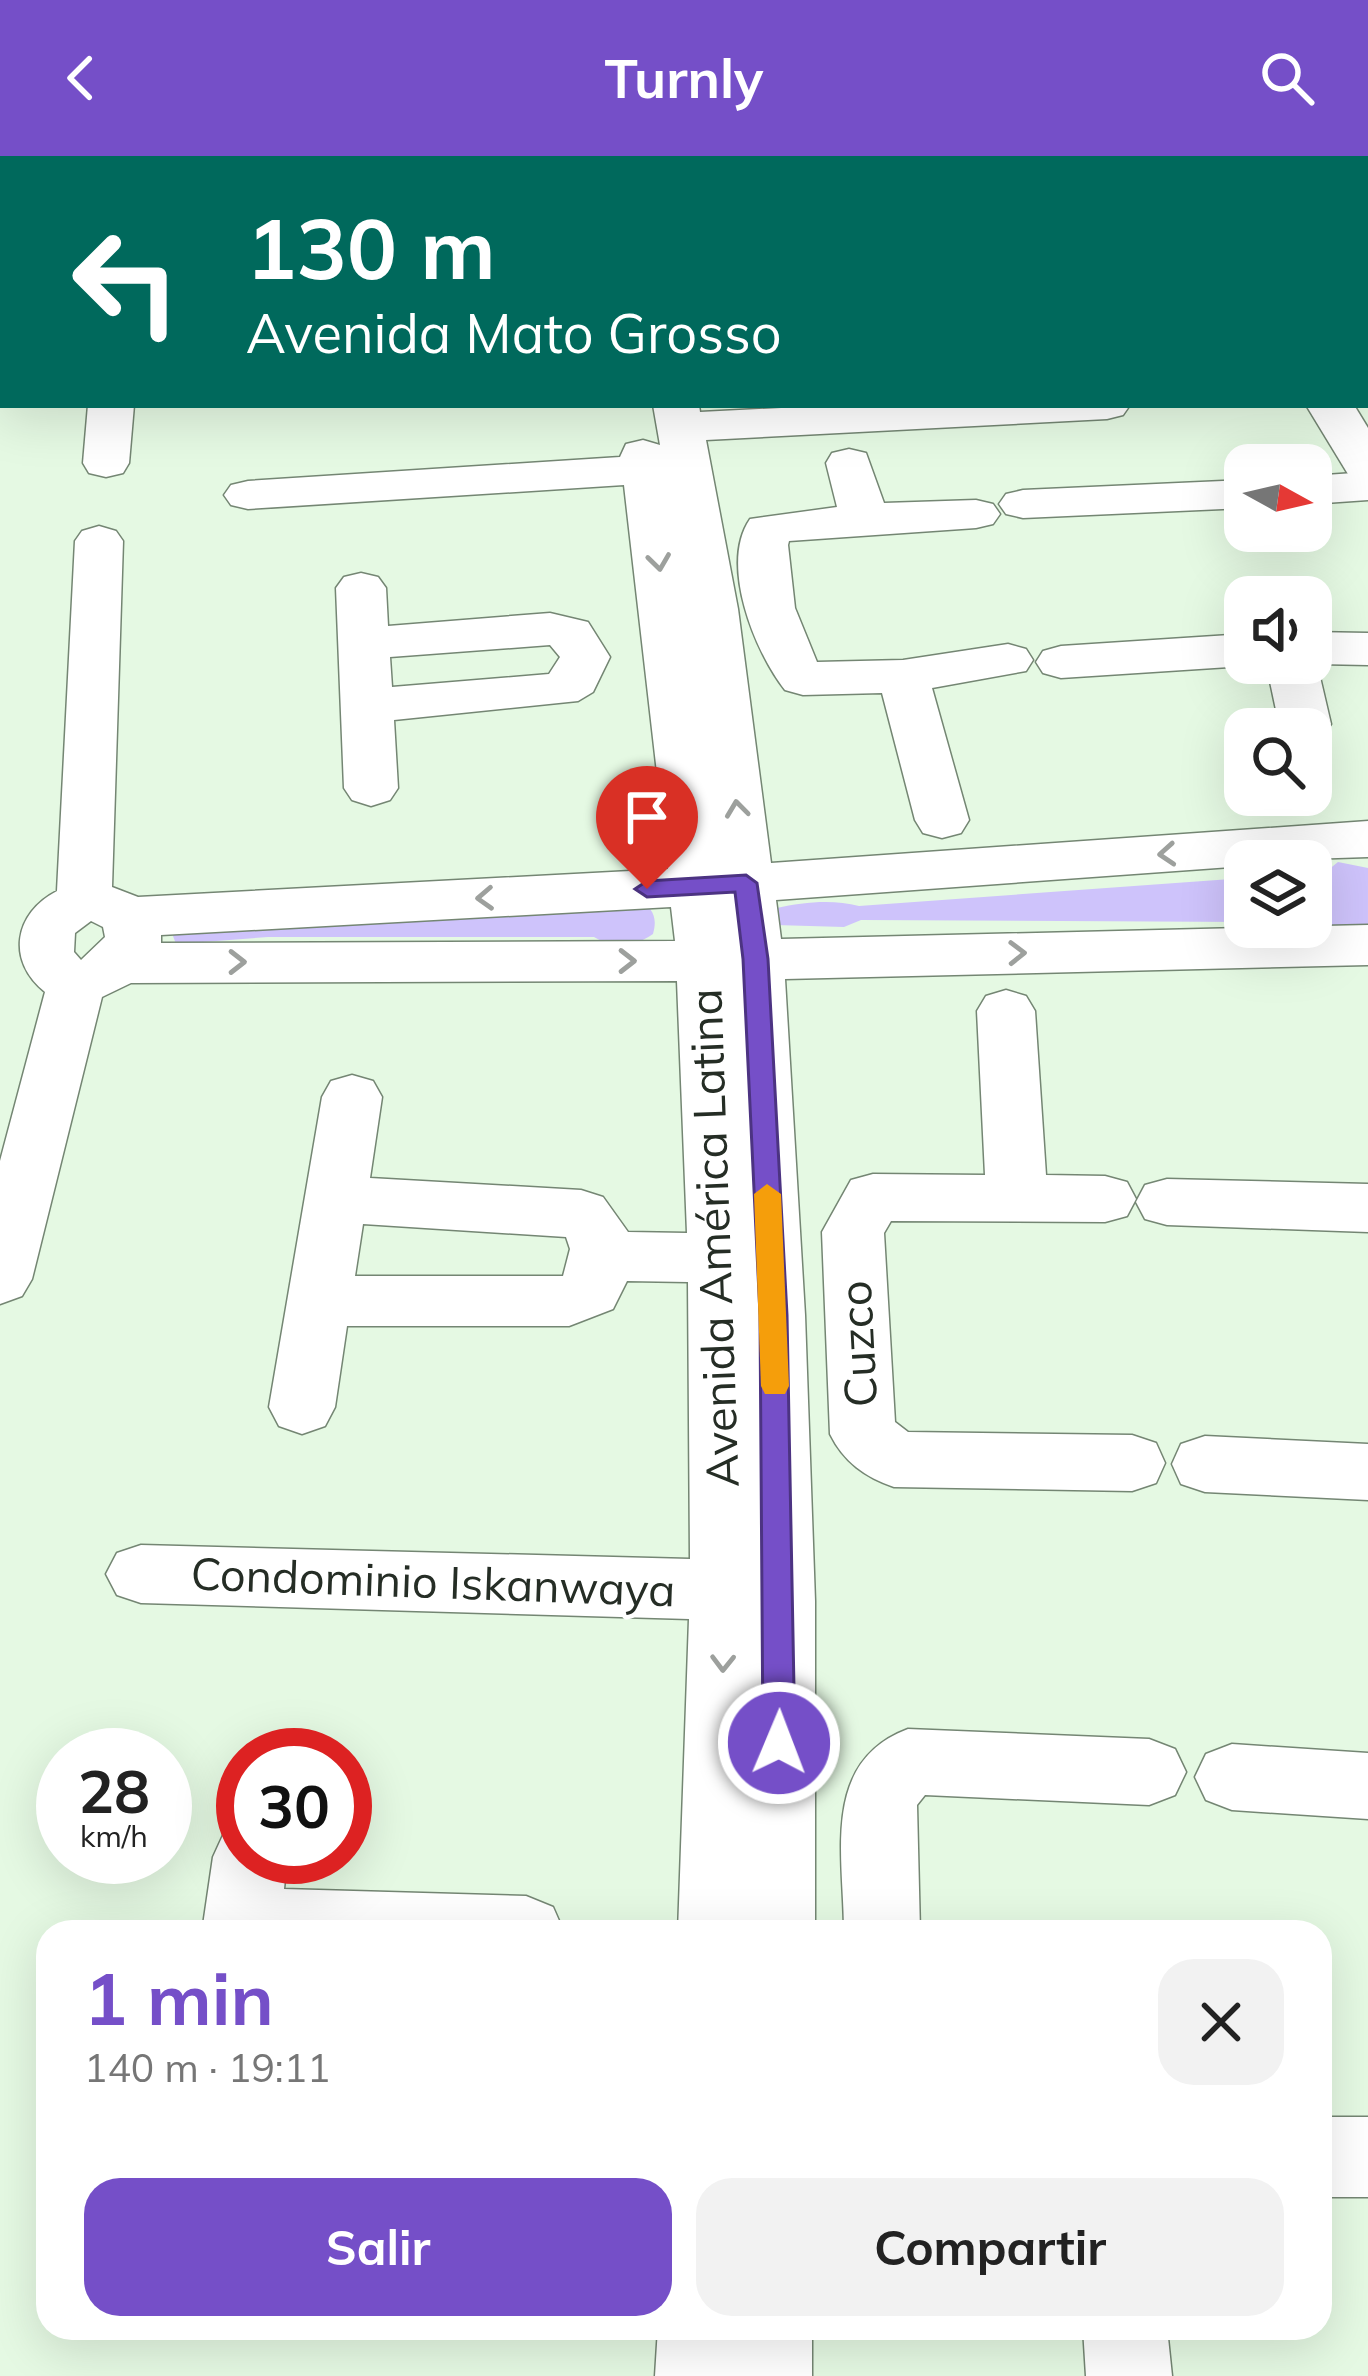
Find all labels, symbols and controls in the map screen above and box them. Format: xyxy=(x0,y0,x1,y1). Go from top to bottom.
text: Turnly xyxy=(605,44,763,112)
icon: back xyxy=(48,45,114,111)
icon: search xyxy=(1254,45,1320,111)
text: 130 m xyxy=(246,195,496,300)
icon: left xyxy=(48,204,204,360)
text: Avenida Mato Grosso xyxy=(246,299,782,367)
north arrow xyxy=(1224,444,1332,552)
map controls xyxy=(1224,444,1332,948)
one-way arrow xyxy=(645,552,671,572)
button: sound xyxy=(1224,576,1332,684)
button: search xyxy=(1224,708,1332,816)
pin xyxy=(596,766,698,889)
icon: arrive xyxy=(614,784,680,850)
one-way arrow xyxy=(724,799,750,819)
one-way arrow xyxy=(1158,840,1177,866)
button: layers xyxy=(1224,840,1332,948)
one-way arrow xyxy=(475,885,494,911)
one-way arrow xyxy=(1008,941,1027,967)
one-way arrow xyxy=(619,948,637,974)
one-way arrow xyxy=(229,949,247,975)
street label: Avenida América Latina xyxy=(676,988,750,1488)
street label: Cuzco xyxy=(826,1279,888,1409)
street label: Condominio Iskanwaya xyxy=(190,1545,676,1617)
one-way arrow xyxy=(710,1654,736,1673)
position arrow xyxy=(716,1680,842,1806)
speed limit sign: 30 xyxy=(216,1728,372,1884)
text: 28 xyxy=(78,1753,150,1828)
text: km/h xyxy=(80,1817,148,1855)
text: 1 min xyxy=(84,1953,274,2043)
button: close xyxy=(1158,1959,1284,2085)
text: 140 m · 19:11 xyxy=(84,2043,330,2092)
button: Salir xyxy=(84,2178,672,2316)
button: Compartir xyxy=(696,2178,1284,2316)

